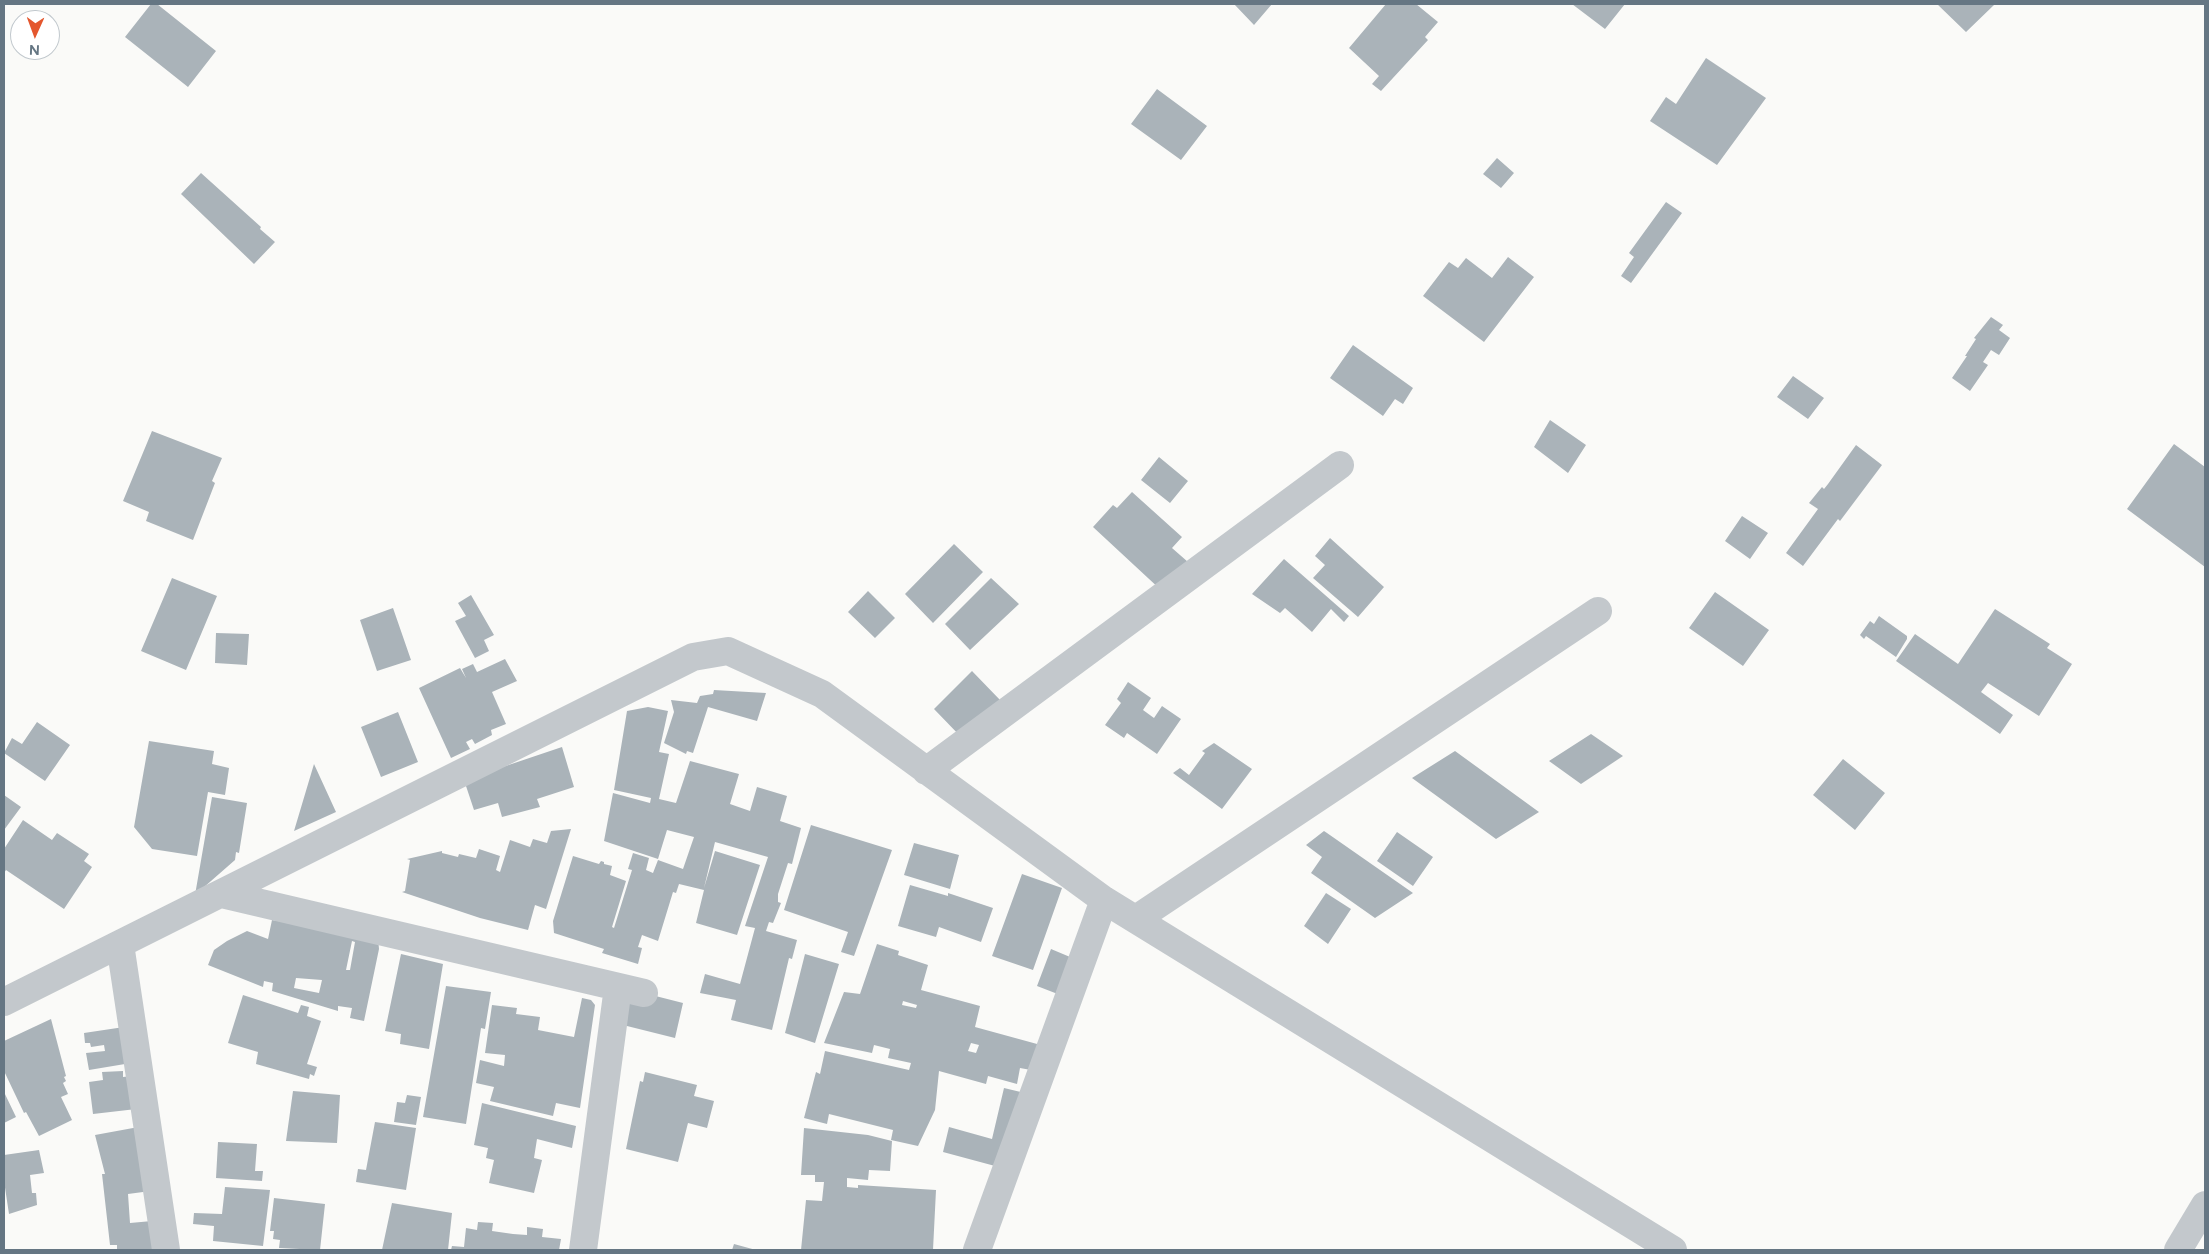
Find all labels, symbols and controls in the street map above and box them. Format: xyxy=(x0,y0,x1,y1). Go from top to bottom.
north arrow xyxy=(10,10,60,60)
text: N xyxy=(29,41,40,58)

